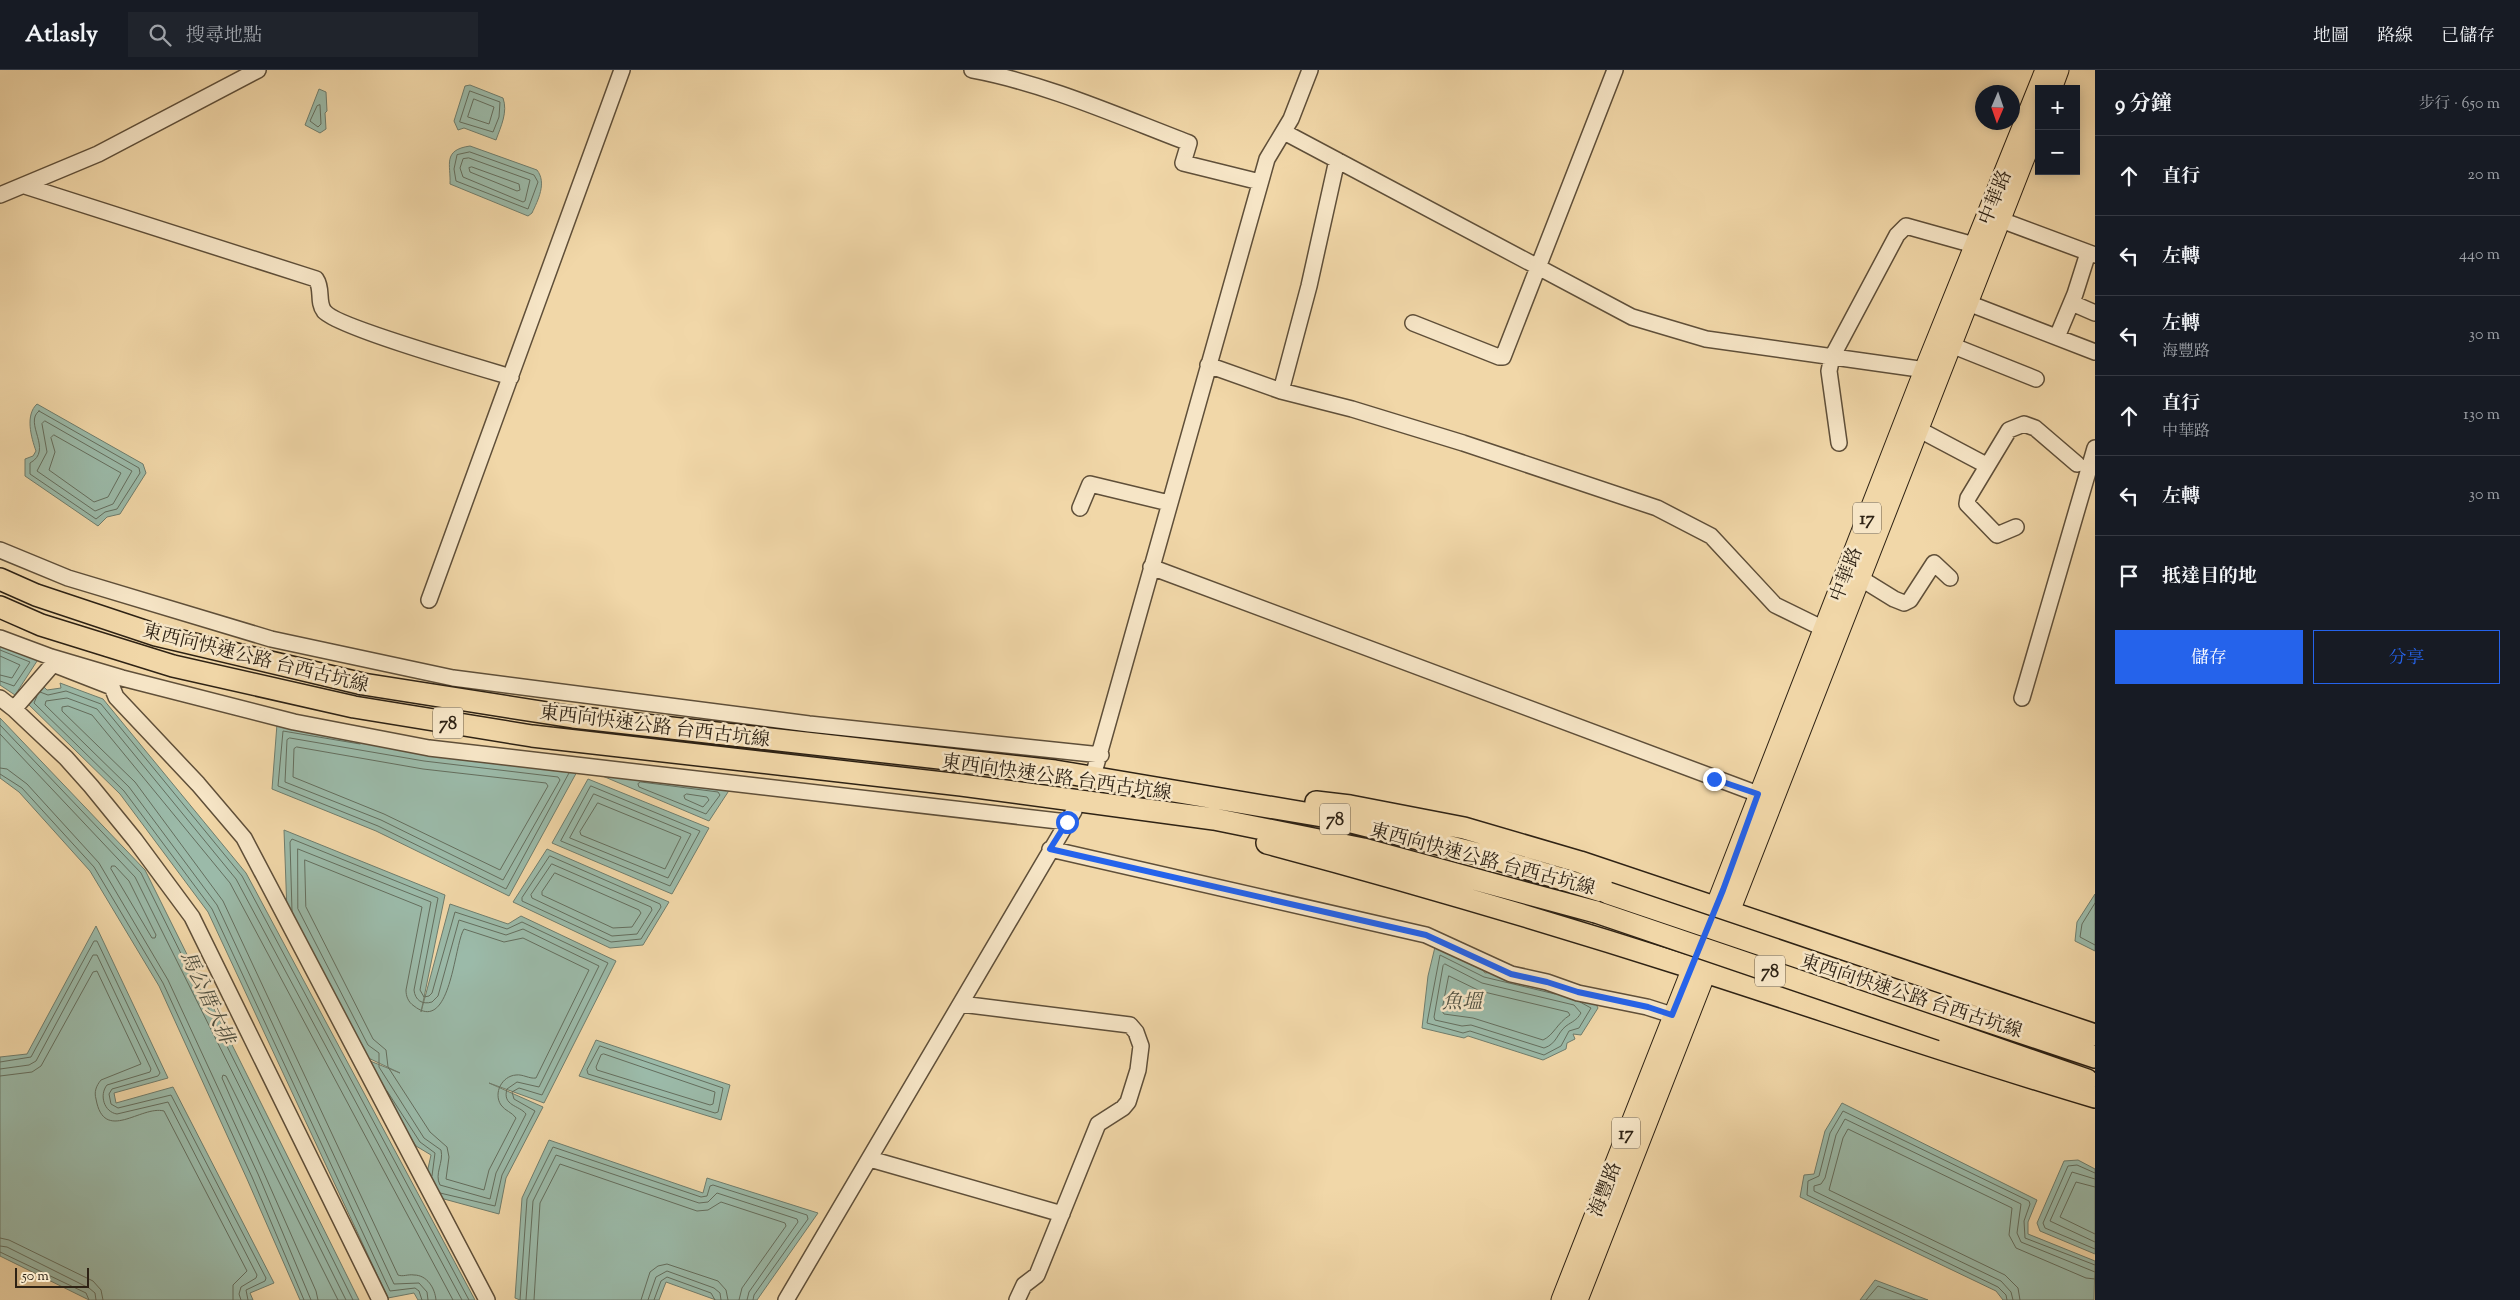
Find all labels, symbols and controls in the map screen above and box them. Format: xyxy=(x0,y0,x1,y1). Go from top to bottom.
search box xyxy=(128,12,478,57)
text: Atlasly xyxy=(25,18,98,52)
icon: search xyxy=(146,21,174,49)
text: 搜尋地點 xyxy=(186,23,262,50)
text: 地圖 xyxy=(2313,24,2349,50)
text: 路線 xyxy=(2377,24,2413,50)
text: 已儲存 xyxy=(2441,24,2495,50)
north arrow xyxy=(1975,85,2020,130)
map controls xyxy=(2035,85,2080,175)
button: + xyxy=(2035,85,2080,130)
text: 9 分鐘 xyxy=(2115,90,2172,120)
text: 步行 · 650 m xyxy=(2419,93,2500,116)
button: − xyxy=(2035,130,2080,175)
icon: ahead xyxy=(2115,162,2143,190)
text: 直行 xyxy=(2162,164,2200,191)
text: 20 m xyxy=(2467,164,2500,187)
street label: 中華路 xyxy=(1973,166,2020,229)
icon: left xyxy=(2115,242,2143,270)
text: 左轉 xyxy=(2162,244,2200,271)
text: 440 m xyxy=(2459,244,2500,267)
text: 左轉 xyxy=(2162,311,2200,338)
icon: left xyxy=(2115,322,2143,350)
text: 30 m xyxy=(2469,324,2500,347)
text: 海豐路 xyxy=(2162,341,2210,364)
text: 直行 xyxy=(2162,391,2200,418)
icon: ahead xyxy=(2115,402,2143,430)
text: 130 m xyxy=(2463,404,2500,427)
text: 中華路 xyxy=(2162,421,2210,444)
icon: left xyxy=(2115,482,2143,510)
text: 左轉 xyxy=(2162,484,2200,511)
text: 30 m xyxy=(2469,484,2500,507)
road number: 17 xyxy=(1853,502,1881,533)
street label: 中華路 xyxy=(1825,543,1870,606)
icon: arrive xyxy=(2115,562,2143,590)
text: 抵達目的地 xyxy=(2162,564,2257,591)
street label: 東西向快速公路 台西古坑線 xyxy=(140,618,371,701)
button: 儲存 xyxy=(2115,630,2303,684)
button: 分享 xyxy=(2313,630,2500,684)
street label: 東西向快速公路 台西古坑線 xyxy=(538,700,772,755)
road number: 78 xyxy=(433,708,463,738)
street label: 東西向快速公路 台西古坑線 xyxy=(940,749,1173,808)
route end xyxy=(1703,768,1726,791)
road number: 78 xyxy=(1320,804,1350,834)
route start xyxy=(1056,811,1079,834)
street label: 東西向快速公路 台西古坑線 xyxy=(1367,817,1598,903)
water label: 馬公厝大排 xyxy=(171,947,241,1052)
street label: 東西向快速公路 台西古坑線 xyxy=(1797,949,2026,1046)
road number: 78 xyxy=(1755,956,1785,986)
water label: 魚塭 xyxy=(1442,989,1484,1018)
road number: 17 xyxy=(1612,1118,1640,1148)
street label: 海豐路 xyxy=(1584,1158,1629,1221)
scale bar xyxy=(15,1265,89,1288)
text: 50 m xyxy=(22,1267,49,1287)

